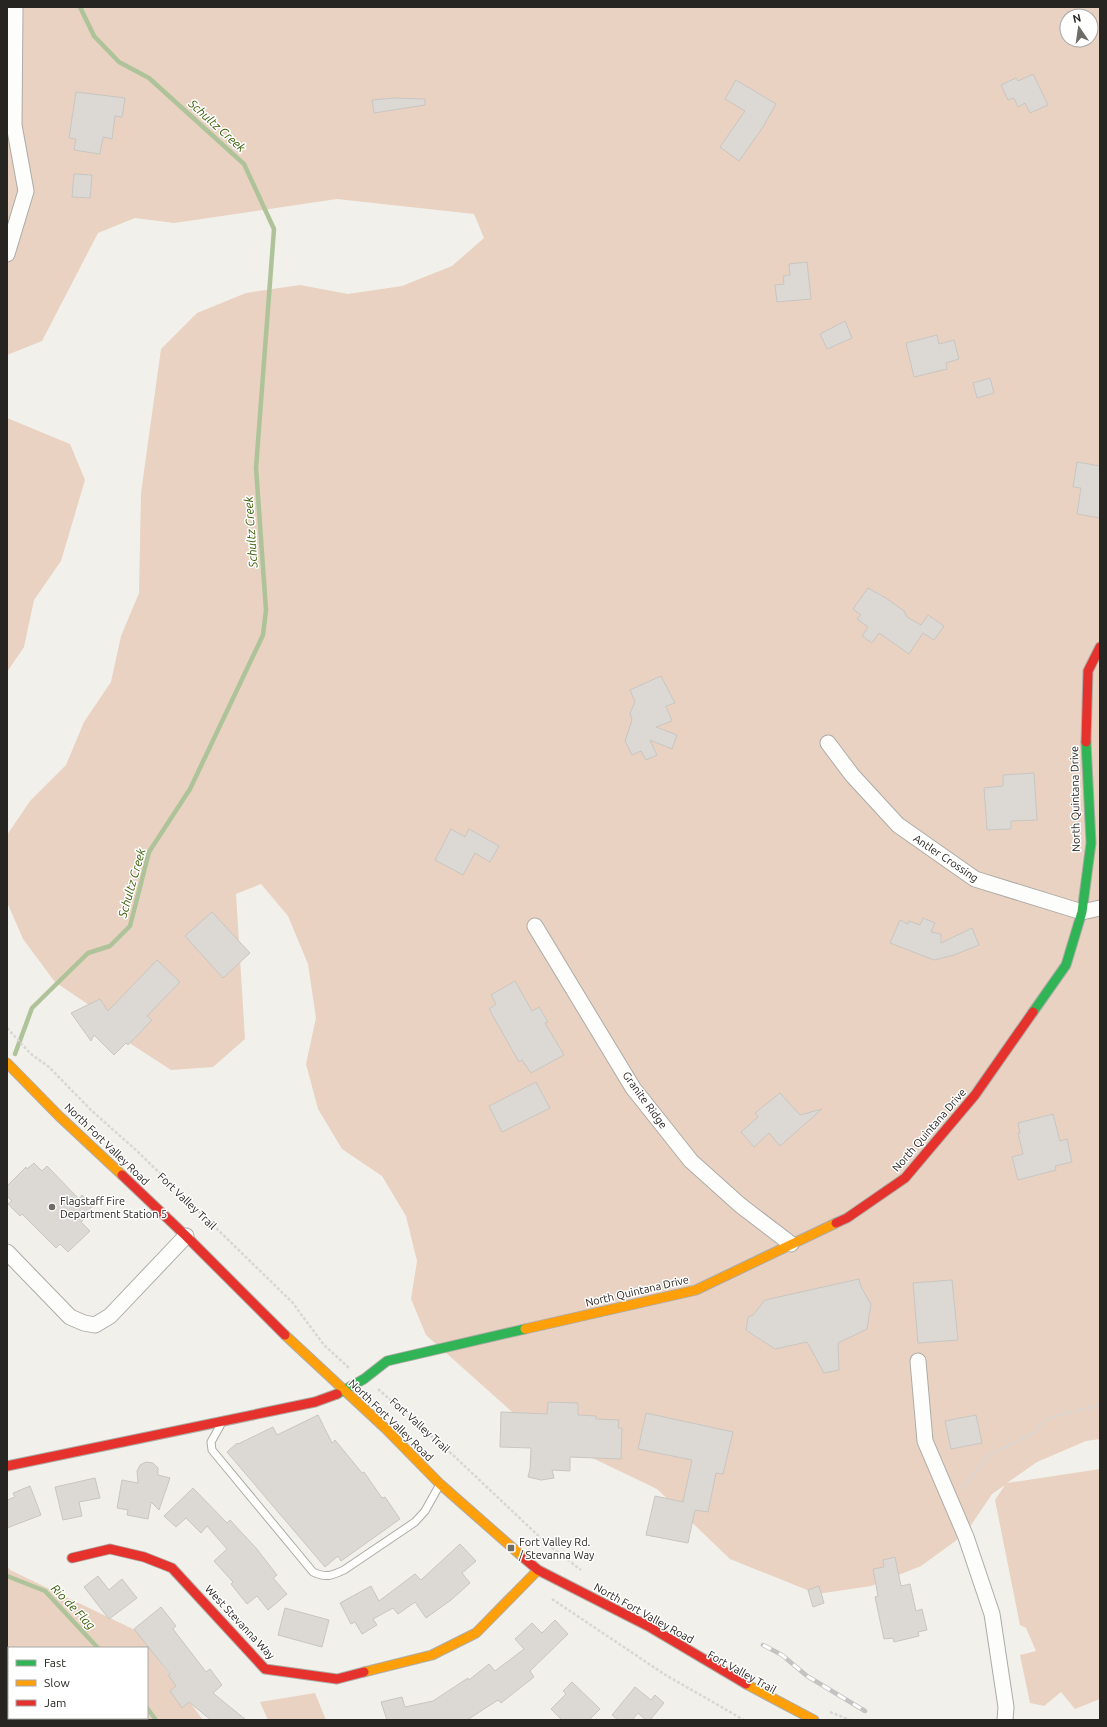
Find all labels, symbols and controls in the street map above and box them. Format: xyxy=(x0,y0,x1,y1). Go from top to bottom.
north arrow xyxy=(1059,8,1099,48)
text: N xyxy=(1071,11,1082,25)
water label: Schultz Creek xyxy=(186,96,249,155)
water label: Schultz Creek xyxy=(241,495,260,569)
street label: North Quintana Drive xyxy=(1068,746,1082,852)
street label: Antler Crossing xyxy=(911,832,981,884)
water label: Schultz Creek xyxy=(115,846,148,920)
street label: Granite Ridge xyxy=(620,1069,670,1131)
street label: North Quintana Drive xyxy=(890,1086,968,1174)
street label: North Fort Valley Road xyxy=(62,1101,152,1187)
street label: Fort Valley Trail xyxy=(155,1170,219,1232)
place label: Flagstaff Fire Department Station 5 xyxy=(60,1195,167,1220)
marker: Flagstaff Fire Department Station 5 xyxy=(47,1202,57,1212)
street label: North Quintana Drive xyxy=(584,1273,690,1309)
street label: North Fort Valley Road xyxy=(346,1377,436,1463)
street label: Fort Valley Trail xyxy=(388,1395,452,1455)
place label: Fort Valley Rd. / Stevanna Way xyxy=(518,1536,595,1561)
marker: Fort Valley Rd. / Stevanna Way xyxy=(506,1543,516,1553)
water label: Rio de Flag xyxy=(49,1581,98,1632)
street label: North Fort Valley Road xyxy=(592,1581,696,1645)
street label: West Stevanna Way xyxy=(203,1583,278,1662)
legend xyxy=(8,1647,148,1719)
street label: Fort Valley Trail xyxy=(706,1648,778,1696)
text: Fast xyxy=(44,1656,66,1669)
text: Slow xyxy=(44,1676,70,1689)
text: Jam xyxy=(44,1696,66,1709)

